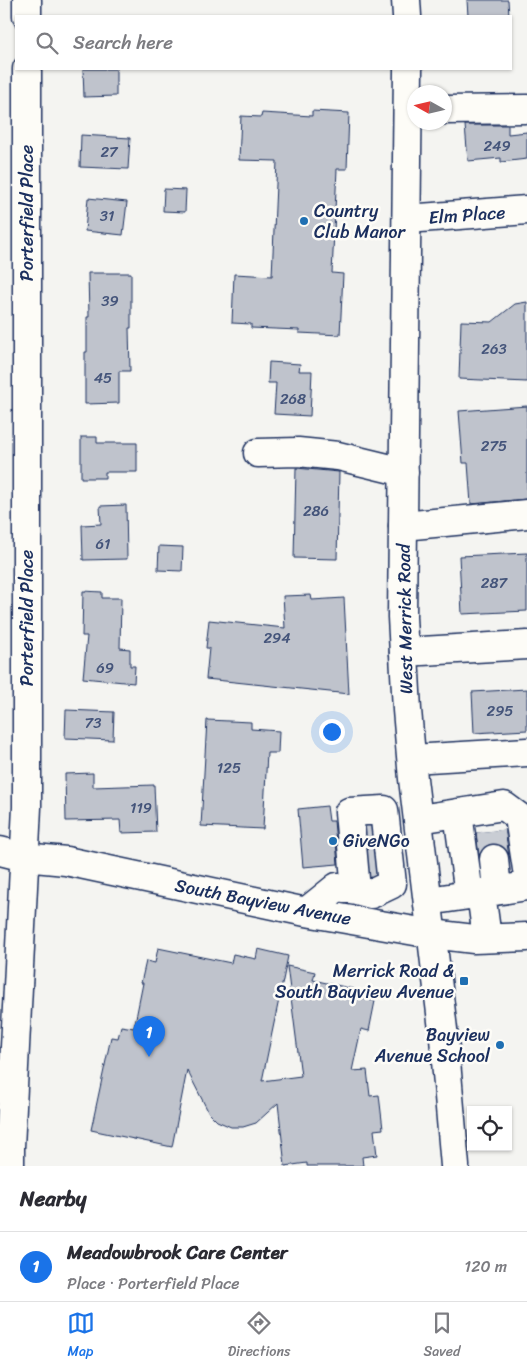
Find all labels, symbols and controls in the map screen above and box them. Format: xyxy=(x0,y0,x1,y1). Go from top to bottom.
search box xyxy=(15,15,512,70)
text: Search here xyxy=(73,26,173,59)
icon: search xyxy=(33,29,61,57)
north arrow xyxy=(407,85,452,130)
house number: 249 xyxy=(483,133,511,159)
house number: 27 xyxy=(100,139,119,165)
street label: Porterfield Place xyxy=(11,145,43,281)
place label: Country Club Manor xyxy=(314,195,406,248)
street label: Elm Place xyxy=(428,196,506,234)
house number: 31 xyxy=(100,203,114,229)
marker: Country Club Manor xyxy=(298,215,310,227)
house number: 39 xyxy=(101,288,119,314)
house number: 263 xyxy=(481,336,507,362)
house number: 45 xyxy=(94,365,112,391)
house number: 268 xyxy=(280,386,306,412)
house number: 275 xyxy=(481,433,507,459)
house number: 286 xyxy=(303,498,329,524)
house number: 61 xyxy=(96,531,110,557)
street label: West Merrick Road xyxy=(388,542,422,694)
street label: Porterfield Place xyxy=(11,550,43,686)
house number: 287 xyxy=(481,570,509,596)
house number: 294 xyxy=(263,625,291,651)
house number: 69 xyxy=(96,655,114,681)
house number: 295 xyxy=(486,698,514,724)
house number: 73 xyxy=(85,710,101,736)
your location xyxy=(319,719,345,745)
house number: 125 xyxy=(217,755,241,781)
house number: 119 xyxy=(130,795,152,821)
place label: GiveNGo xyxy=(343,825,410,857)
marker: GiveNGo xyxy=(327,835,339,847)
street label: South Bayview Avenue xyxy=(172,869,354,935)
place label: Merrick Road & South Bayview Avenue xyxy=(275,955,454,1008)
marker: Merrick Road & South Bayview Avenue xyxy=(458,975,470,987)
pin: 1 xyxy=(133,1016,165,1057)
place label: Bayview Avenue School xyxy=(374,1019,491,1072)
marker: Bayview Avenue School xyxy=(494,1039,506,1051)
map controls xyxy=(467,1106,512,1151)
button: locate xyxy=(467,1106,512,1151)
text: Nearby xyxy=(20,1180,86,1218)
text: Meadowbrook Care Center xyxy=(67,1236,288,1269)
text: 1 xyxy=(33,1252,39,1281)
text: 120 m xyxy=(464,1252,507,1281)
text: Place · Porterfield Place xyxy=(67,1269,240,1298)
tab: Map xyxy=(67,1309,95,1364)
tab: Directions xyxy=(228,1309,290,1364)
tab: Saved xyxy=(424,1309,460,1364)

